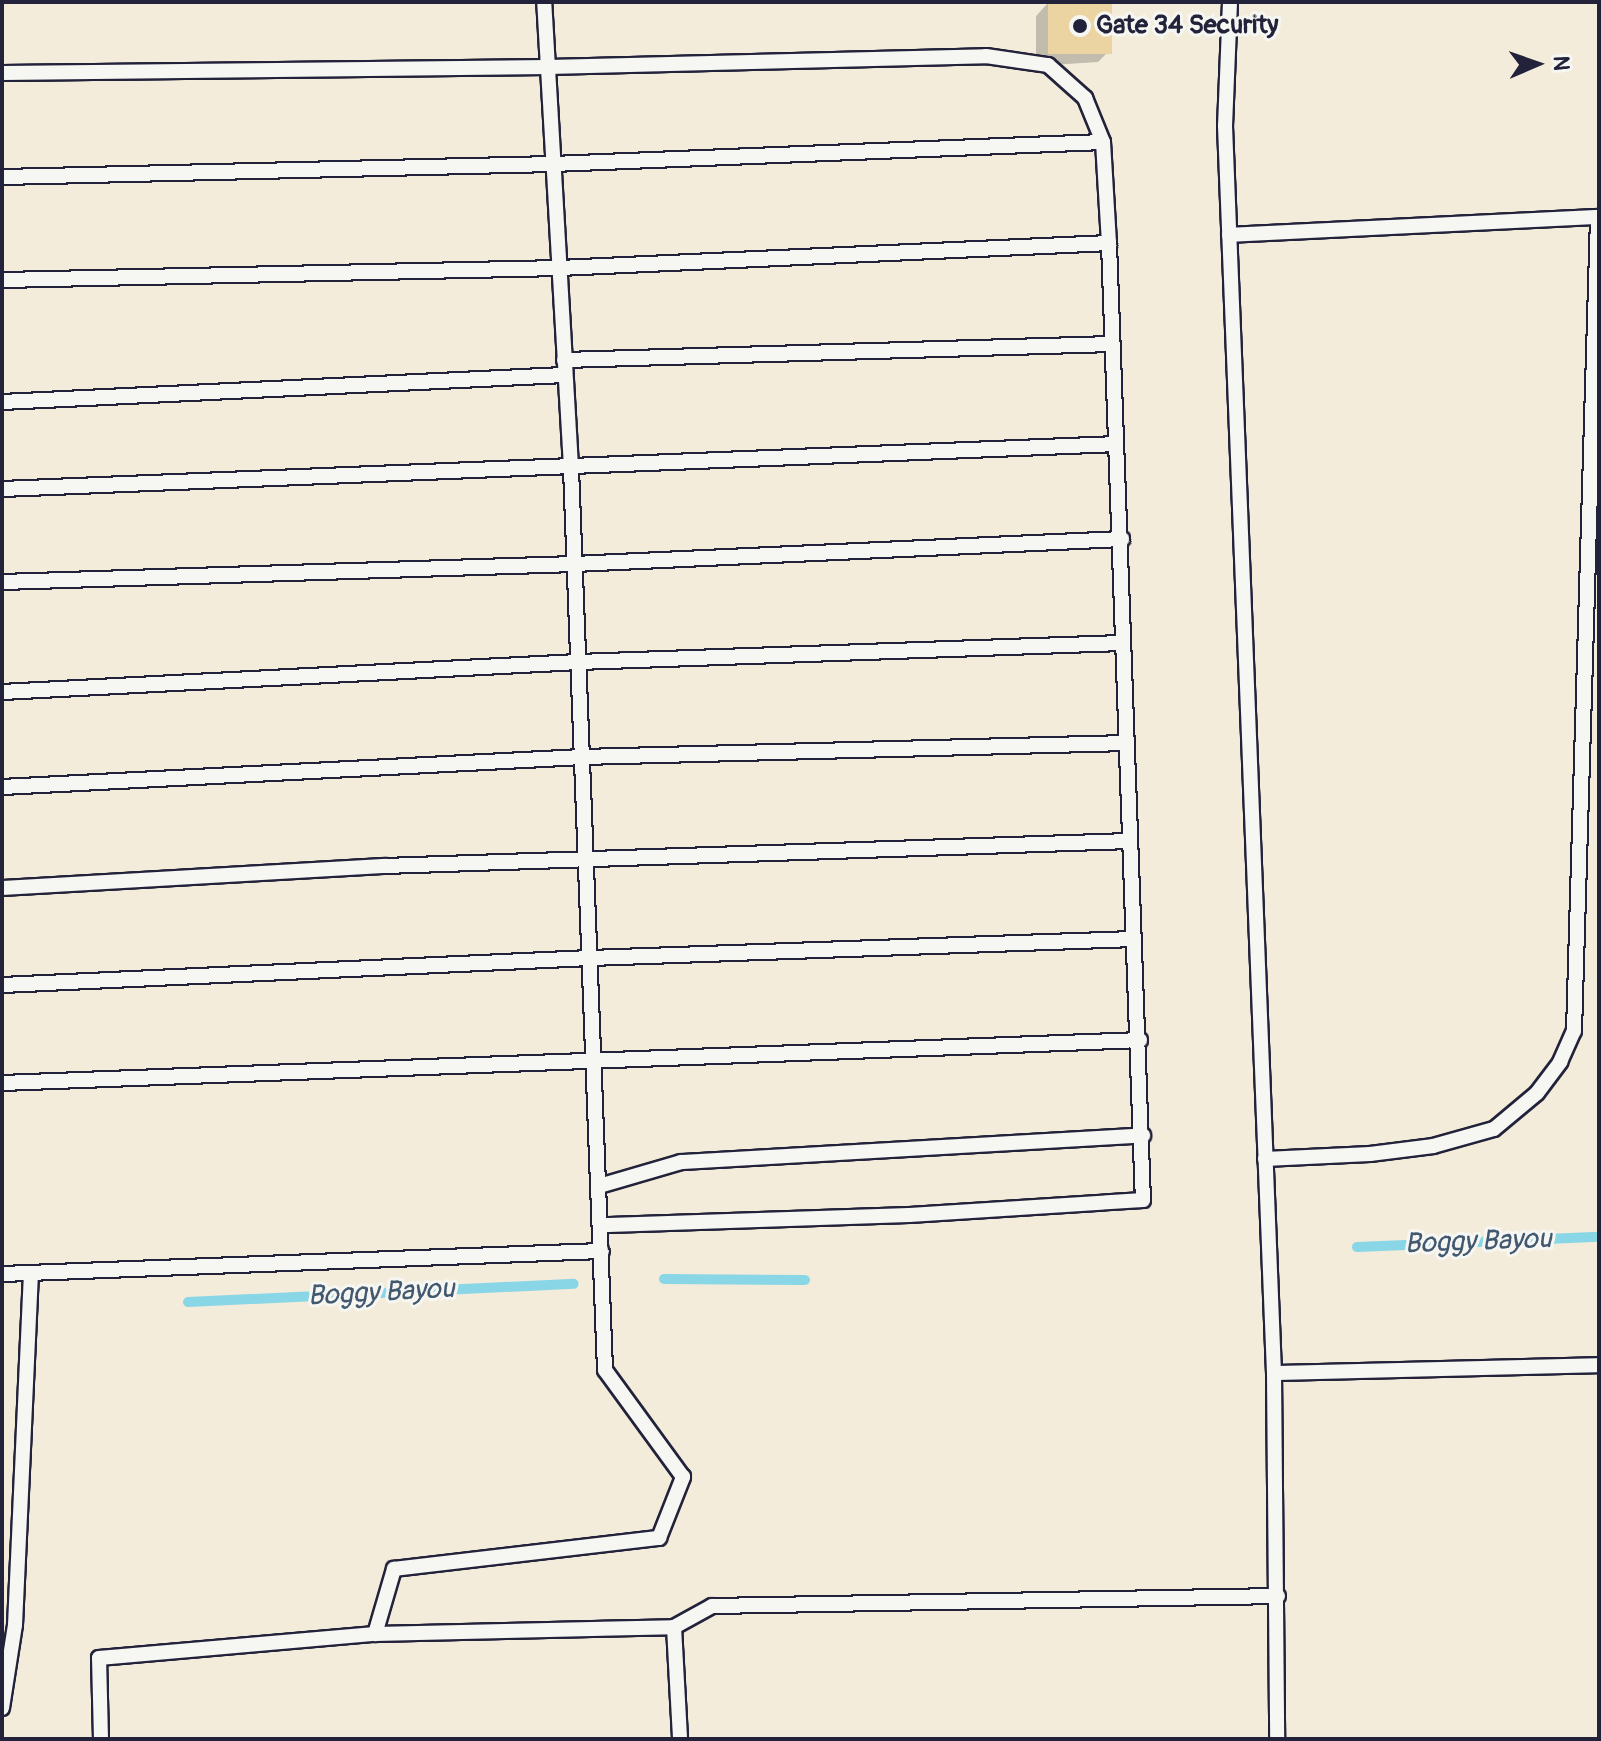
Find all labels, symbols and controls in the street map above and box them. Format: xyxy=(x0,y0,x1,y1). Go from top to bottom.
place label: Gate 34 Security xyxy=(1096,10,1278,42)
marker: Gate 34 Security xyxy=(1071,17,1089,35)
north arrow xyxy=(1497,24,1577,104)
text: N xyxy=(1547,55,1575,71)
water label: Boggy Bayou xyxy=(1404,1223,1552,1261)
water label: Boggy Bayou xyxy=(307,1272,455,1314)

